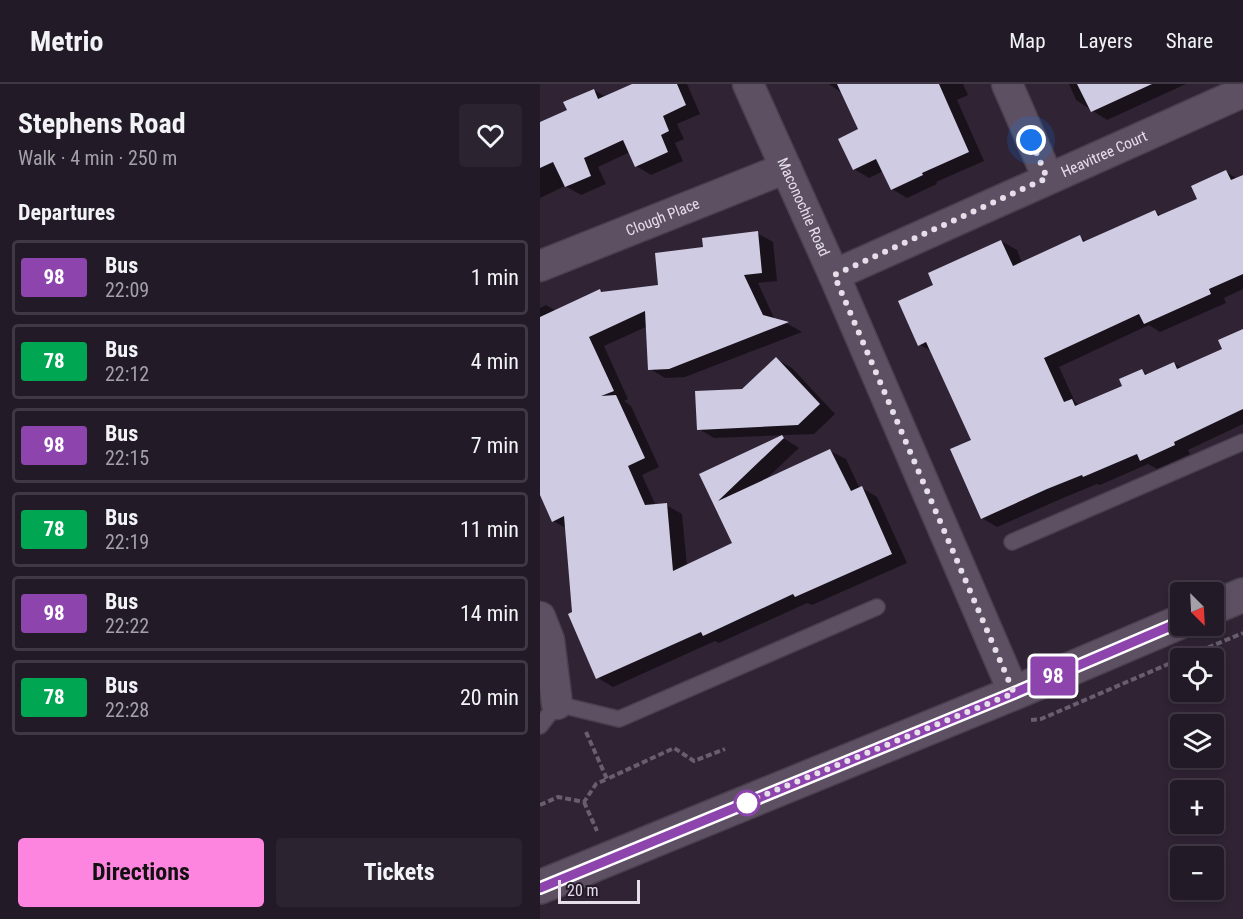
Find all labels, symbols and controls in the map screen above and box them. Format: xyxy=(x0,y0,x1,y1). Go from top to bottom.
text: Metrio xyxy=(30,25,103,58)
text: Map xyxy=(1009,29,1046,53)
text: Layers xyxy=(1079,29,1133,53)
text: Share xyxy=(1166,29,1213,53)
button: heart xyxy=(459,104,522,167)
text: Stephens Road xyxy=(18,107,186,140)
your location xyxy=(1016,125,1046,155)
street label: Heavitree Court xyxy=(1058,127,1150,181)
text: Walk · 4 min · 250 m xyxy=(18,146,177,170)
street label: Maconochie Road xyxy=(773,155,833,259)
street label: Clough Place xyxy=(623,194,702,240)
text: Departures xyxy=(18,200,115,225)
text: Bus xyxy=(105,253,138,278)
text: 98 xyxy=(43,265,65,289)
text: 1 min xyxy=(471,265,519,290)
text: 22:09 xyxy=(105,278,149,302)
text: Bus xyxy=(105,337,138,362)
text: 78 xyxy=(43,349,65,373)
text: 4 min xyxy=(471,349,519,374)
text: 22:12 xyxy=(105,362,149,386)
text: Bus xyxy=(105,421,138,446)
text: 98 xyxy=(43,433,65,457)
text: 7 min xyxy=(471,433,519,458)
text: 22:15 xyxy=(105,446,149,470)
text: Bus xyxy=(105,505,138,530)
text: 78 xyxy=(43,517,65,541)
text: 11 min xyxy=(460,517,519,542)
text: 22:19 xyxy=(105,530,149,554)
north arrow xyxy=(1170,582,1224,636)
map controls xyxy=(1170,582,1224,900)
text: Bus xyxy=(105,589,138,614)
text: 98 xyxy=(43,601,65,625)
text: 14 min xyxy=(460,601,519,626)
text: 22:22 xyxy=(105,614,149,638)
button: locate xyxy=(1170,648,1224,702)
line badge: 98 xyxy=(1026,656,1080,696)
text: 98 xyxy=(1042,664,1064,688)
text: Bus xyxy=(105,673,138,698)
text: 78 xyxy=(43,685,65,709)
text: 20 min xyxy=(460,685,519,710)
text: 22:28 xyxy=(105,698,149,722)
button: layers xyxy=(1170,714,1224,768)
button: + xyxy=(1170,780,1224,834)
unlabelled marker xyxy=(734,790,760,816)
button: Directions xyxy=(18,838,264,907)
button: Tickets xyxy=(276,838,522,907)
button: − xyxy=(1170,846,1224,900)
scale bar xyxy=(558,877,640,904)
text: 20 m xyxy=(567,881,599,900)

